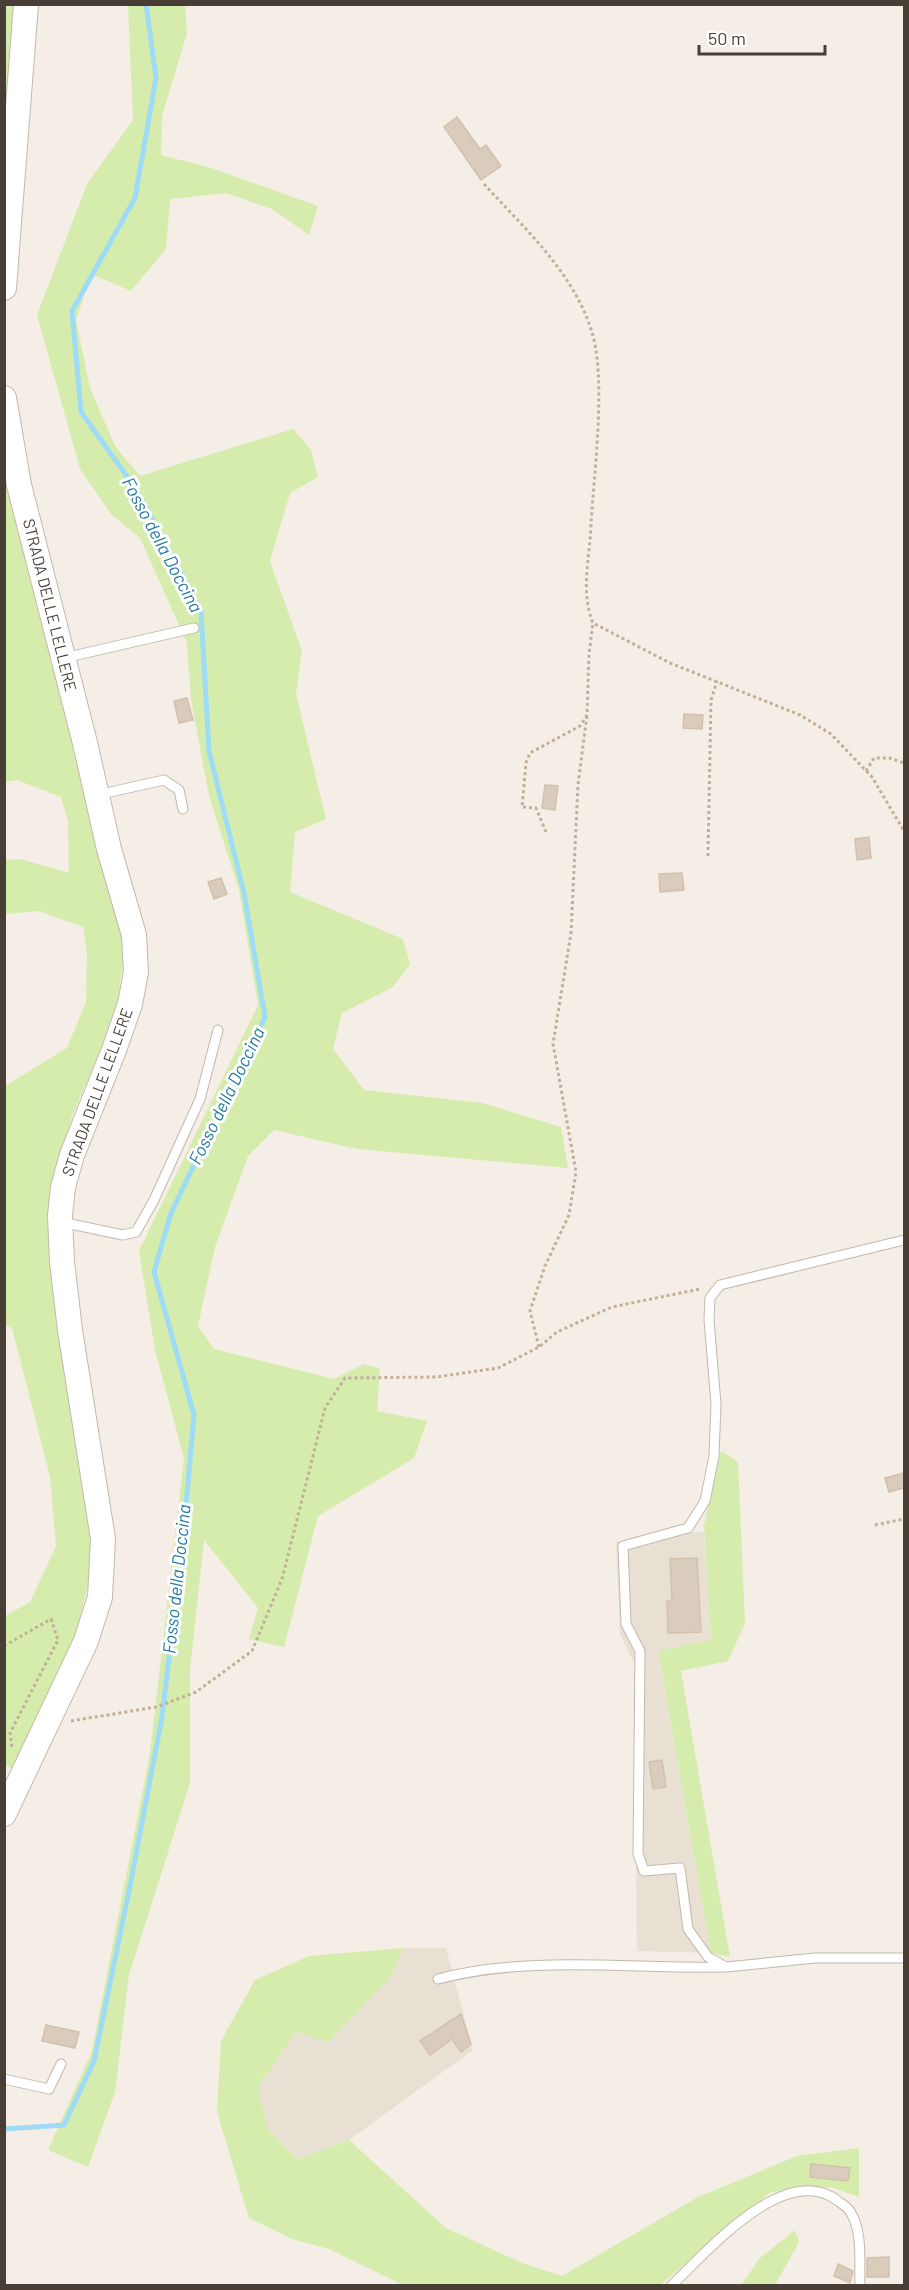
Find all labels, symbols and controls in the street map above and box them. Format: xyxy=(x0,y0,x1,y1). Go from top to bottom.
scale bar xyxy=(699,18,825,56)
text: 50 m xyxy=(708,27,746,49)
water label: Fosso della Doccina xyxy=(118,473,208,616)
street label: STRADA DELLE LELLERE xyxy=(20,517,81,693)
street label: STRADA DELLE LELLERE xyxy=(57,1005,136,1178)
water label: Fosso della Doccina xyxy=(183,1023,269,1168)
water label: Fosso della Doccina xyxy=(157,1503,195,1655)

